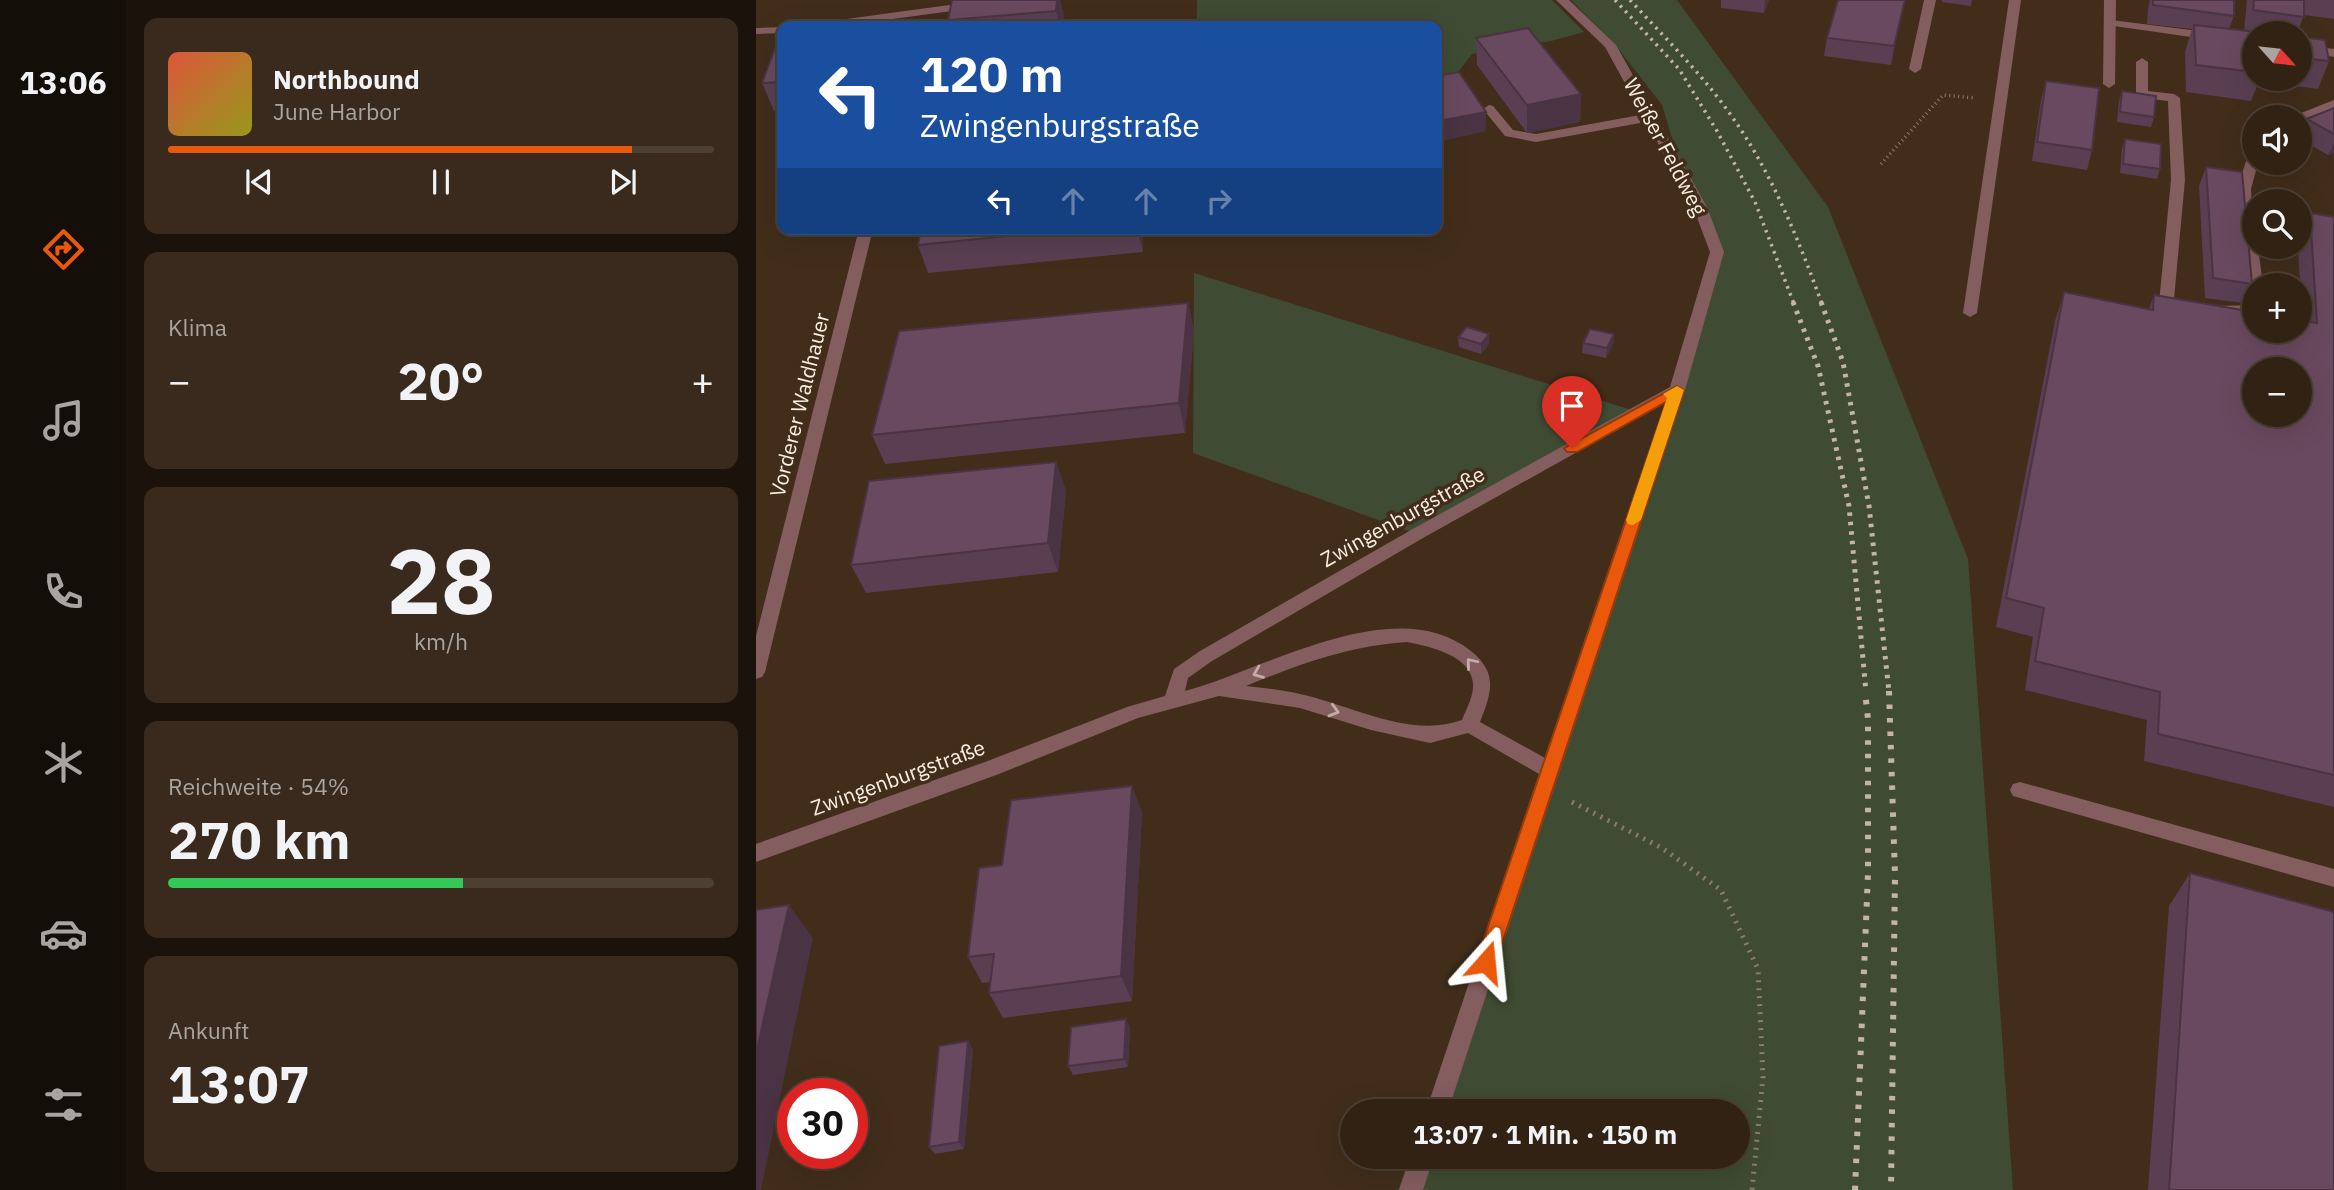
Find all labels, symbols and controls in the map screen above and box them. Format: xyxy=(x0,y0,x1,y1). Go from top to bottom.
north arrow xyxy=(2242,21,2312,91)
map controls xyxy=(2242,21,2312,427)
text: 120 m xyxy=(920,42,1064,105)
icon: left xyxy=(805,49,896,140)
text: 13:06 xyxy=(19,61,107,103)
text: Northbound xyxy=(273,62,420,96)
street label: Weißer Feldweg xyxy=(1618,73,1714,220)
text: June Harbor xyxy=(273,96,401,126)
text: Zwingenburgstraße xyxy=(920,104,1200,146)
button: sound xyxy=(2242,105,2312,175)
icon: previous xyxy=(240,163,278,201)
icon: pause xyxy=(422,163,460,201)
icon: next xyxy=(604,163,642,201)
icon: left xyxy=(981,182,1019,220)
icon: ahead xyxy=(1054,182,1092,220)
icon: ahead xyxy=(1127,182,1165,220)
icon: right xyxy=(1200,182,1238,220)
button: search xyxy=(2242,189,2312,259)
icon: directions xyxy=(39,225,88,274)
button: + xyxy=(2242,273,2312,343)
street label: Vorderer Waldhauer xyxy=(763,309,836,500)
text: Klima xyxy=(168,312,227,342)
text: 20° xyxy=(398,347,484,414)
text: − xyxy=(168,356,191,405)
text: + xyxy=(691,356,714,405)
button: − xyxy=(2242,357,2312,427)
pin xyxy=(1542,376,1602,448)
icon: arrive xyxy=(1553,387,1591,425)
icon: music xyxy=(39,396,88,445)
street label: Zwingenburgstraße xyxy=(1315,459,1490,573)
text: 28 xyxy=(386,521,496,639)
icon: phone xyxy=(39,567,88,616)
text: km/h xyxy=(414,626,468,656)
one-way arrow xyxy=(1467,659,1479,672)
one-way arrow xyxy=(1252,664,1264,678)
one-way arrow xyxy=(1328,703,1340,718)
street label: Zwingenburgstraße xyxy=(807,733,989,822)
icon: climate xyxy=(39,738,88,787)
text: Reichweite · 54% xyxy=(168,771,349,801)
text: 270 km xyxy=(168,806,350,873)
icon: car xyxy=(39,909,88,958)
position arrow xyxy=(1449,925,1523,999)
text: Ankunft xyxy=(168,1015,249,1045)
text: 13:07 xyxy=(168,1050,310,1117)
speed limit sign: 30 xyxy=(777,1078,868,1169)
icon: filters xyxy=(39,1080,88,1129)
text: 13:07 · 1 Min. · 150 m xyxy=(1413,1117,1677,1151)

